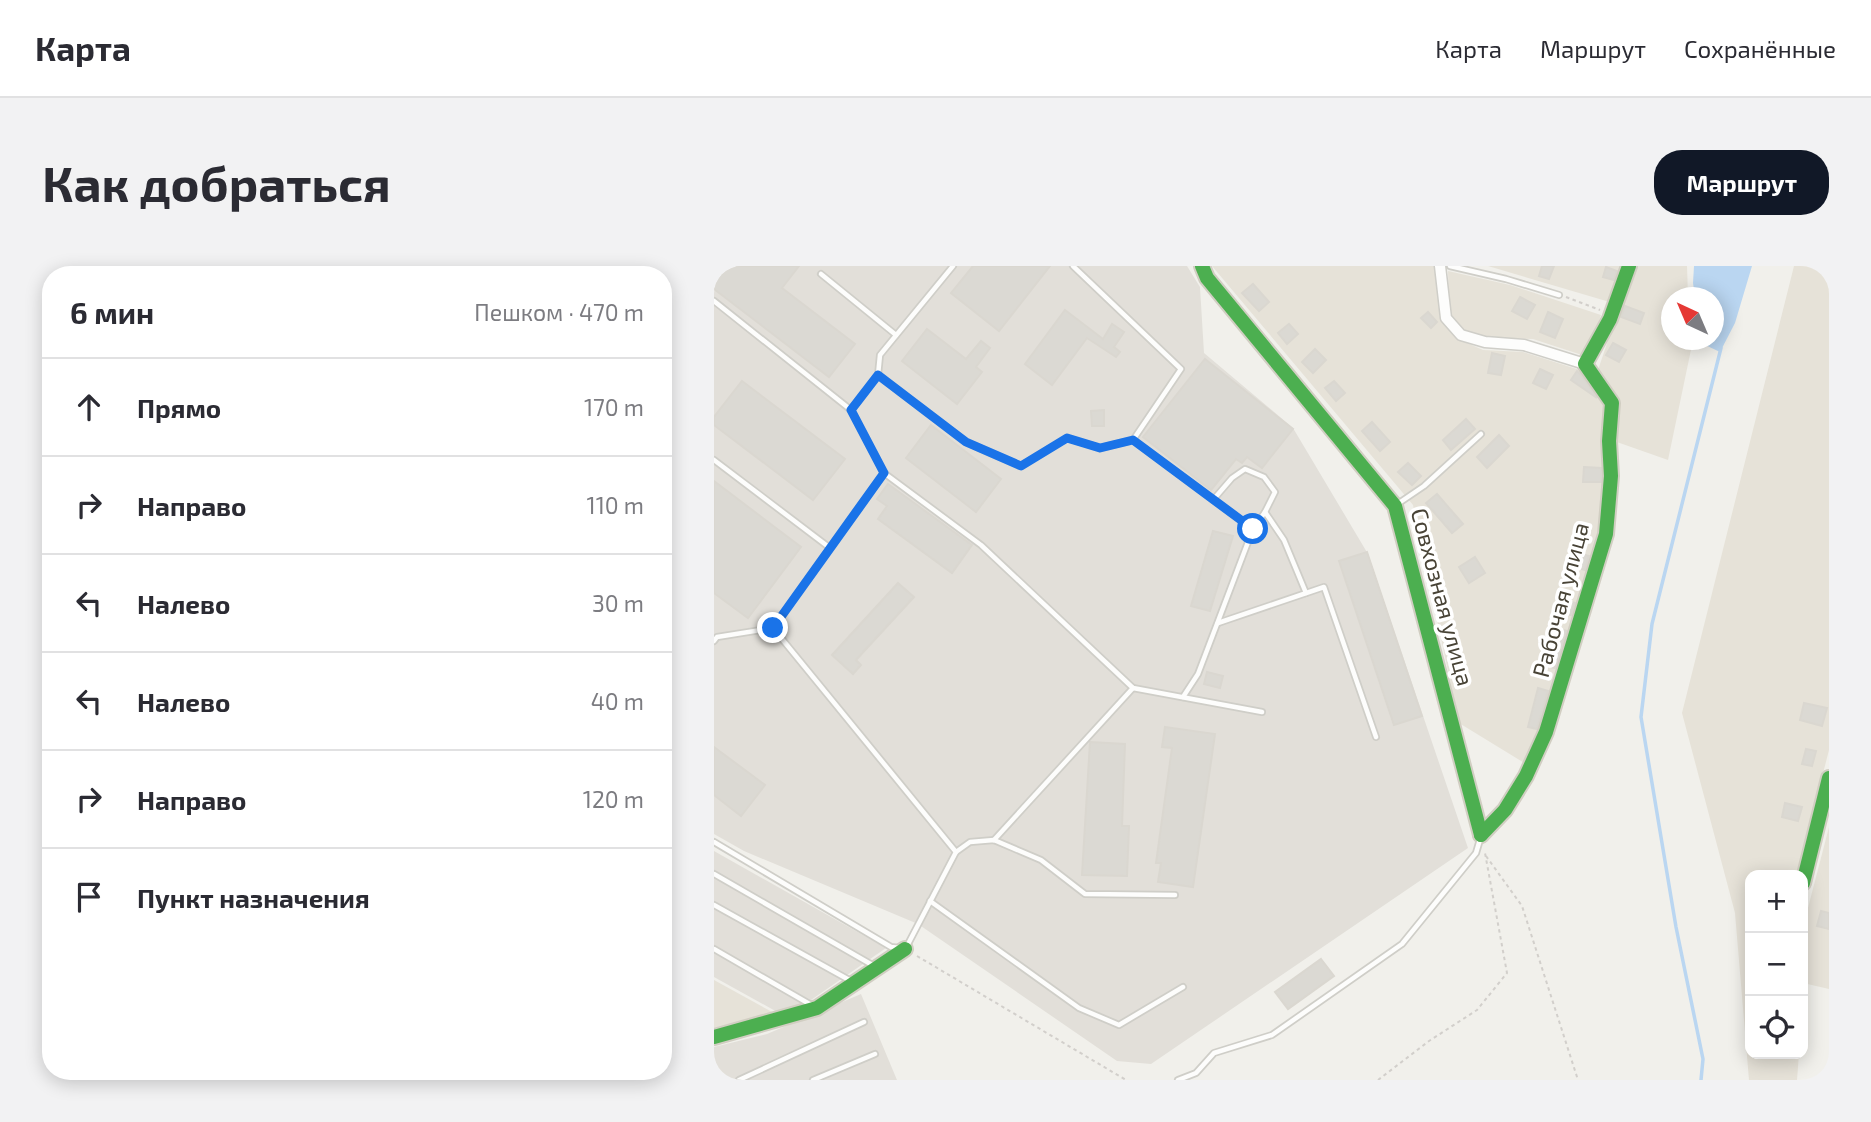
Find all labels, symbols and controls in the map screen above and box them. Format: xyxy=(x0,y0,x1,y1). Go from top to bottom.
text: Карта xyxy=(35,28,131,68)
text: Карта xyxy=(1435,34,1502,63)
text: Маршрут xyxy=(1540,34,1646,63)
text: Сохранённые xyxy=(1684,34,1836,63)
button: Маршрут xyxy=(1654,150,1829,215)
text: Как добраться xyxy=(42,153,391,212)
north arrow xyxy=(1661,287,1724,350)
text: 6 мин xyxy=(70,294,154,330)
text: Пешком · 470 m xyxy=(474,298,644,326)
icon: ahead xyxy=(70,388,108,426)
text: Прямо xyxy=(137,392,221,423)
text: 170 m xyxy=(584,393,644,421)
icon: right xyxy=(70,486,108,524)
text: Направо xyxy=(137,490,246,521)
text: 110 m xyxy=(587,491,644,519)
street label: Совхозная улица xyxy=(1405,505,1480,689)
route start xyxy=(1237,513,1268,544)
street label: Рабочая улица xyxy=(1526,519,1595,681)
icon: left xyxy=(70,584,108,622)
text: Налево xyxy=(137,588,230,619)
text: 30 m xyxy=(592,589,644,617)
route end xyxy=(757,612,788,643)
icon: left xyxy=(70,682,108,720)
text: Налево xyxy=(137,686,230,717)
text: 40 m xyxy=(591,687,644,715)
icon: right xyxy=(70,780,108,818)
text: Направо xyxy=(137,784,246,815)
text: 120 m xyxy=(583,785,644,813)
map controls xyxy=(1745,870,1808,1059)
button: + xyxy=(1745,870,1808,933)
icon: arrive xyxy=(70,878,108,916)
text: Пункт назначения xyxy=(137,882,370,913)
button: − xyxy=(1745,933,1808,996)
button: locate xyxy=(1745,996,1808,1059)

